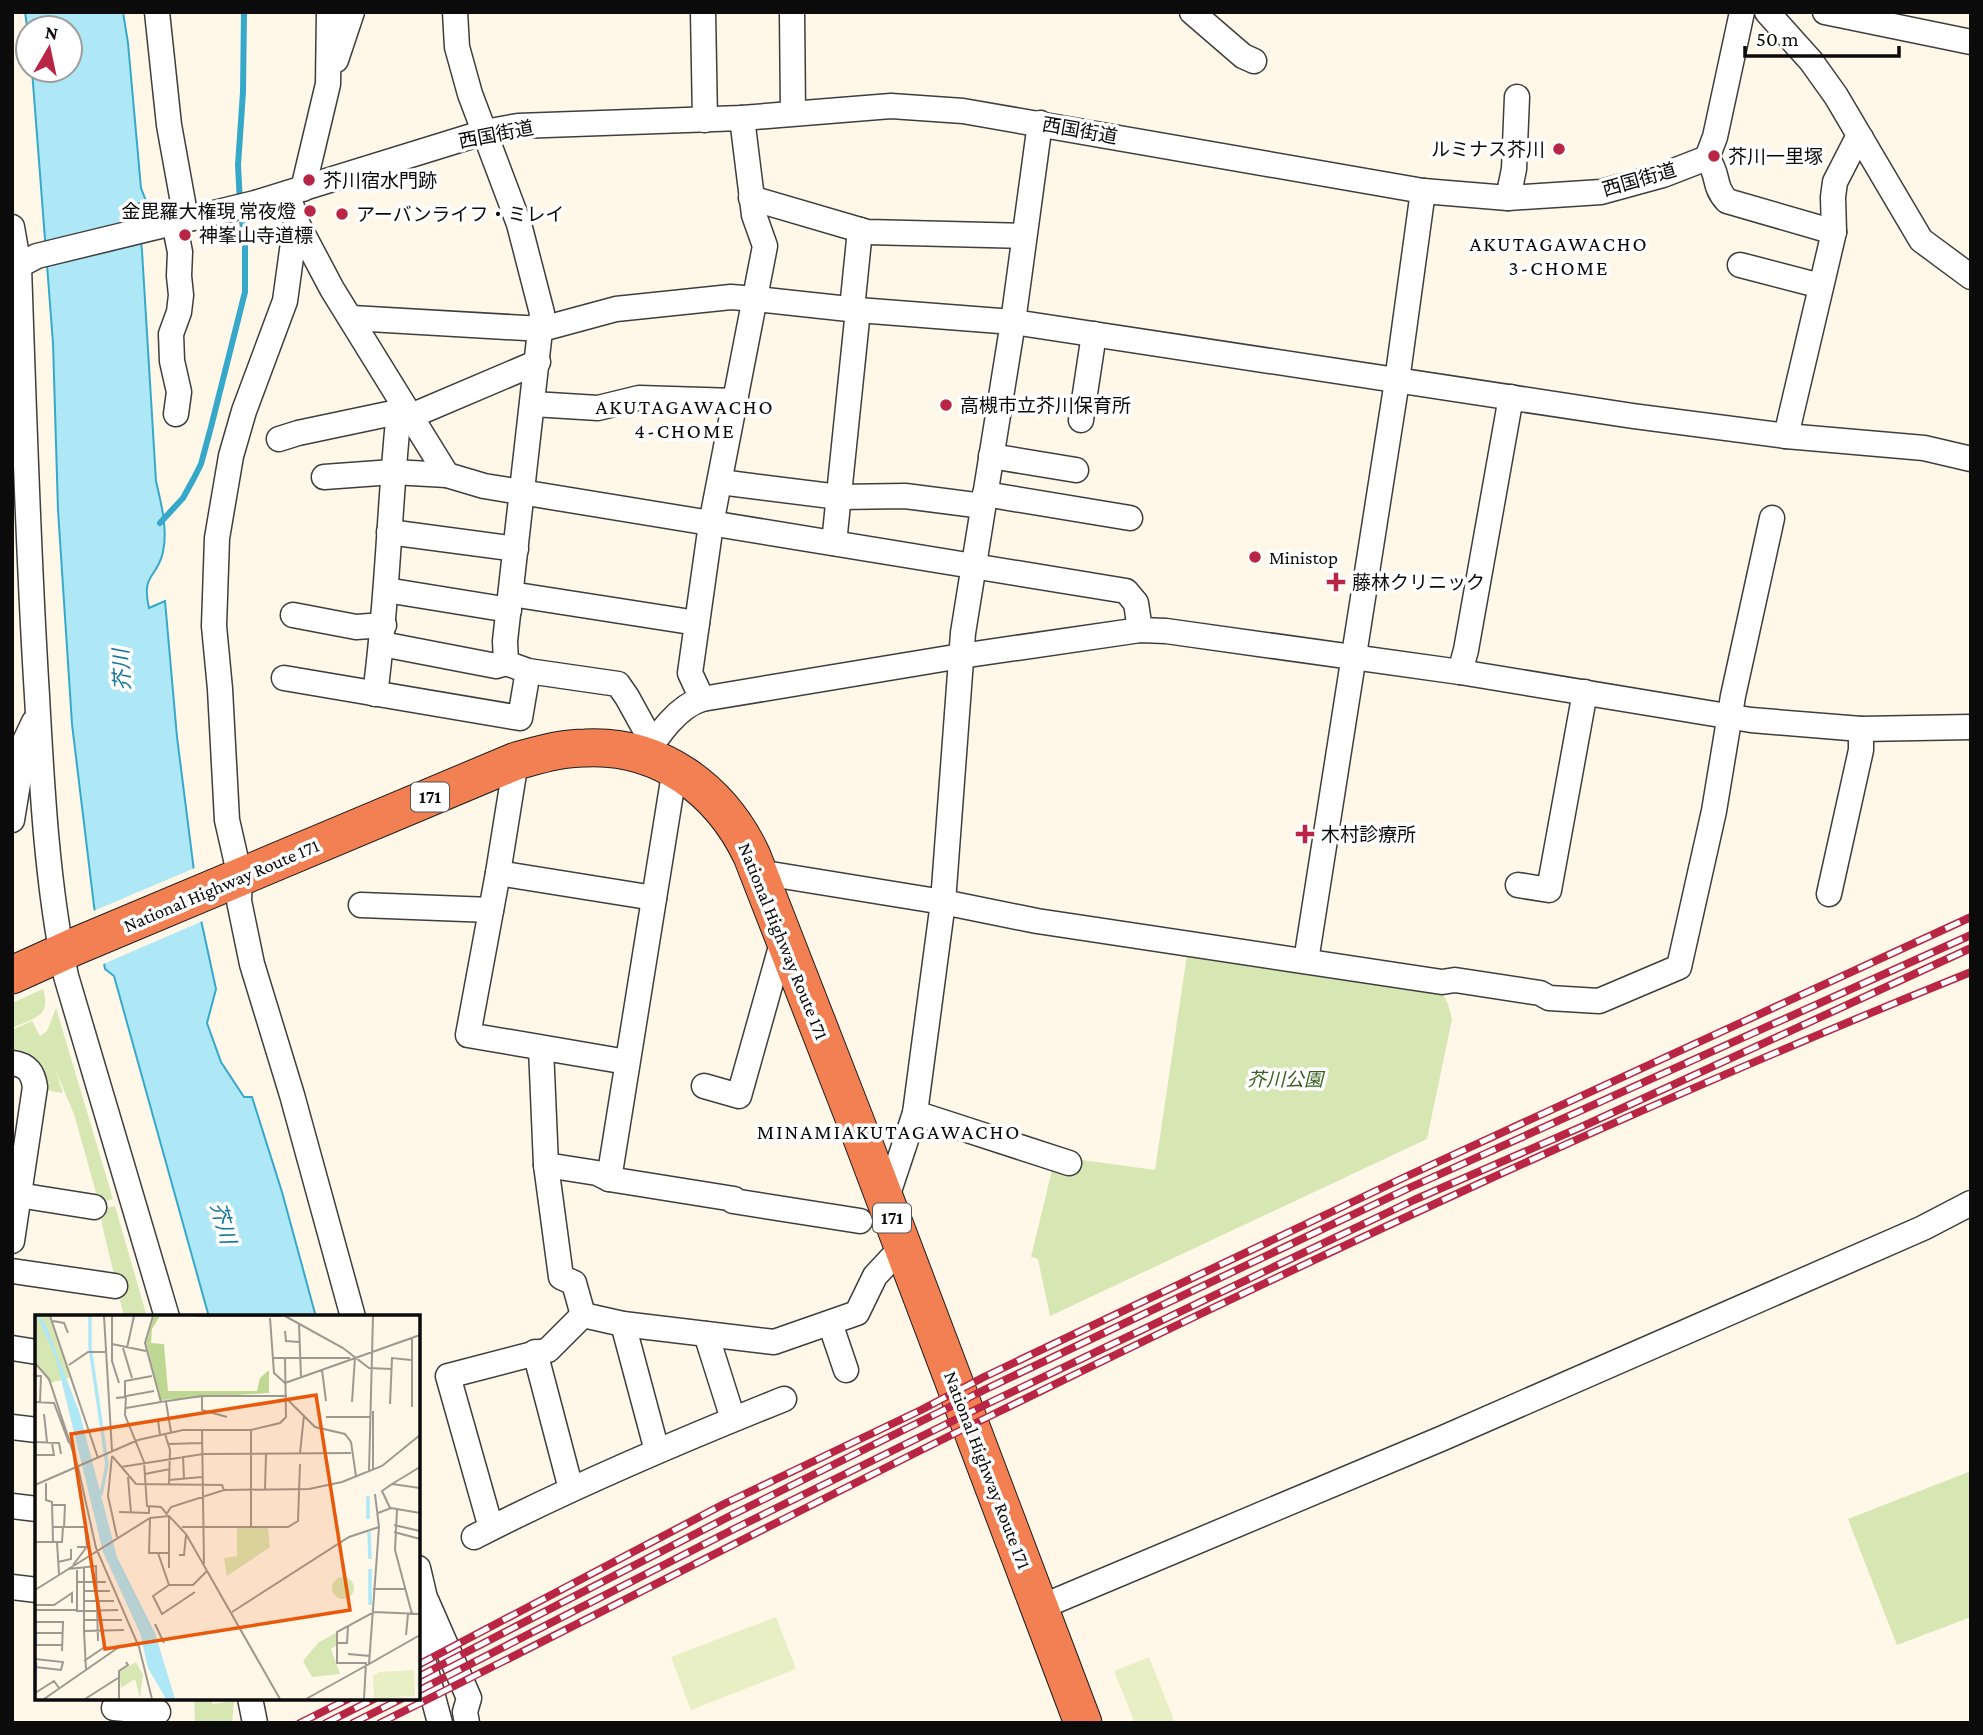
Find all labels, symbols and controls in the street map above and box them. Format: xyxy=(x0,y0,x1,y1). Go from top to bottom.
north arrow xyxy=(14,14,84,84)
scale bar xyxy=(1745,14,1899,58)
text: N xyxy=(44,21,60,44)
text: 50 m xyxy=(1756,27,1799,51)
street label: 西国街道 xyxy=(1041,114,1119,147)
street label: 西国街道 xyxy=(457,117,535,152)
place label: ルミナス芥川 xyxy=(1431,139,1545,160)
marker: ルミナス芥川 xyxy=(1551,141,1567,157)
place label: 芥川一里塚 xyxy=(1728,146,1823,167)
marker: 芥川一里塚 xyxy=(1706,148,1722,164)
street label: 西国街道 xyxy=(1600,159,1679,200)
place label: 芥川宿水門跡 xyxy=(323,170,437,191)
marker: 芥川宿水門跡 xyxy=(301,172,317,188)
place label: 金毘羅大権現 常夜燈 xyxy=(121,201,296,222)
marker: 金毘羅大権現 常夜燈 xyxy=(302,203,318,219)
place label: アーバンライフ・ミレイ xyxy=(356,204,565,225)
marker: アーバンライフ・ミレイ xyxy=(334,206,350,222)
place label: 神峯山寺道標 xyxy=(199,225,313,246)
marker: 神峯山寺道標 xyxy=(177,227,193,243)
district label: AKUTAGAWACHO 3-CHOME xyxy=(1469,232,1649,280)
district label: AKUTAGAWACHO 4-CHOME xyxy=(595,395,775,443)
place label: 高槻市立芥川保育所 xyxy=(960,395,1131,416)
marker: 高槻市立芥川保育所 xyxy=(938,397,954,413)
place label: Ministop xyxy=(1269,547,1338,568)
marker: Ministop xyxy=(1247,549,1263,565)
marker: 藤林クリニック xyxy=(1326,572,1346,592)
place label: 藤林クリニック xyxy=(1352,572,1485,593)
water label: 芥川 xyxy=(109,646,135,692)
road number: 171 xyxy=(411,782,449,812)
marker: 木村診療所 xyxy=(1295,824,1315,844)
place label: 木村診療所 xyxy=(1321,824,1416,845)
street label: National Highway Route 171 xyxy=(120,835,322,936)
street label: National Highway Route 171 xyxy=(734,840,833,1043)
park label: 芥川公園 xyxy=(1247,1069,1326,1090)
district label: MINAMIAKUTAGAWACHO xyxy=(757,1120,1021,1144)
water label: 芥川 xyxy=(206,1200,241,1248)
road number: 171 xyxy=(873,1204,911,1232)
inset map xyxy=(35,1315,420,1700)
street label: National Highway Route 171 xyxy=(940,1368,1035,1572)

